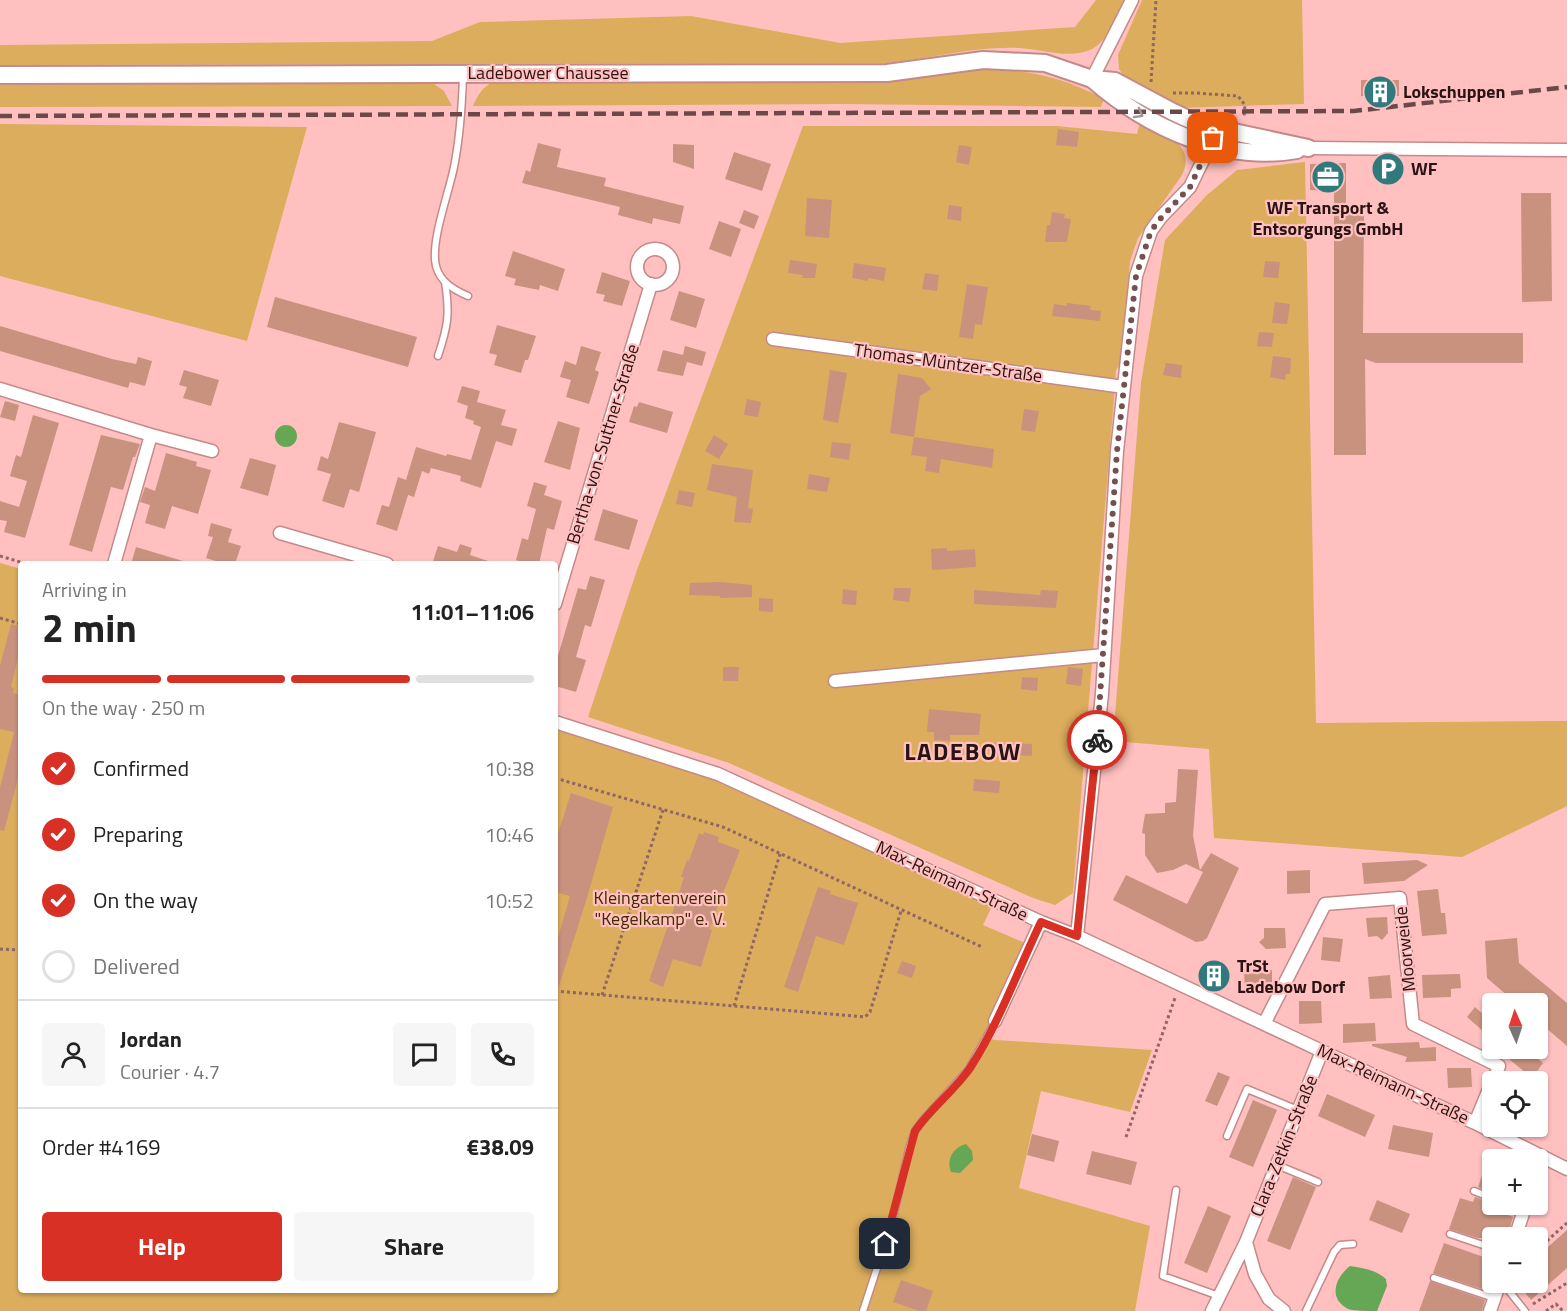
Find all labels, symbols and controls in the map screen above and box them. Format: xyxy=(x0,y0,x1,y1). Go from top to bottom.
street label: Ladebower Chaussee xyxy=(468,59,629,86)
building icon: Lokschuppen xyxy=(1362,74,1398,110)
place label: Lokschuppen xyxy=(1403,78,1506,105)
one-way arrow xyxy=(1133,107,1143,118)
pin xyxy=(1187,112,1238,163)
icon: bag xyxy=(1196,121,1229,154)
parking icon: WF xyxy=(1370,151,1406,187)
place label: WF xyxy=(1411,155,1438,182)
office icon: WF Transport & Entsorgungs GmbH xyxy=(1310,159,1346,195)
place label: WF Transport & Entsorgungs GmbH xyxy=(1253,194,1403,242)
street label: Thomas-Müntzer-Straße xyxy=(852,336,1044,389)
street label: Bertha-von-Suttner-Straße xyxy=(559,340,646,547)
text: Arriving in xyxy=(42,574,127,605)
text: 11:01–11:06 xyxy=(411,595,534,629)
text: 2 min xyxy=(42,598,137,657)
text: On the way · 250 m xyxy=(42,692,205,723)
courier xyxy=(1067,710,1127,770)
icon: bike xyxy=(1081,724,1114,757)
district label: LADEBOW xyxy=(904,733,1022,769)
text: Confirmed xyxy=(93,751,189,785)
icon: check xyxy=(42,752,75,785)
text: 10:38 xyxy=(485,753,534,784)
text: Preparing xyxy=(93,817,183,851)
icon: check xyxy=(42,818,75,851)
text: 10:46 xyxy=(485,819,534,850)
street label: Max-Reimann-Straße xyxy=(872,833,1033,928)
text: On the way xyxy=(93,883,198,917)
icon: check xyxy=(42,884,75,917)
park label: Kleingartenverein "Kegelkamp" e. V. xyxy=(594,884,726,932)
text: 10:52 xyxy=(485,885,534,916)
street label: Moorweide xyxy=(1387,905,1422,993)
text: Delivered xyxy=(93,949,180,983)
place label: TrSt Ladebow Dorf xyxy=(1237,952,1346,1000)
building icon: TrSt Ladebow Dorf xyxy=(1196,958,1232,994)
north arrow xyxy=(1482,993,1548,1059)
map controls xyxy=(1482,993,1548,1293)
text: Jordan xyxy=(120,1022,182,1056)
button: person xyxy=(42,1023,105,1086)
button: chat xyxy=(393,1023,456,1086)
button: phone xyxy=(471,1023,534,1086)
street label: Max-Reimann-Straße xyxy=(1313,1036,1474,1131)
text: Courier · 4.7 xyxy=(120,1056,220,1087)
street label: Clara-Zetkin-Straße xyxy=(1243,1071,1324,1221)
button: locate xyxy=(1482,1071,1548,1137)
text: Order #4169 xyxy=(42,1130,161,1164)
text: €38.09 xyxy=(467,1130,534,1164)
button: + xyxy=(1482,1149,1548,1215)
button: Help xyxy=(42,1212,282,1281)
button: Share xyxy=(294,1212,534,1281)
pin xyxy=(859,1218,910,1269)
icon: home xyxy=(868,1227,901,1260)
button: − xyxy=(1482,1227,1548,1293)

